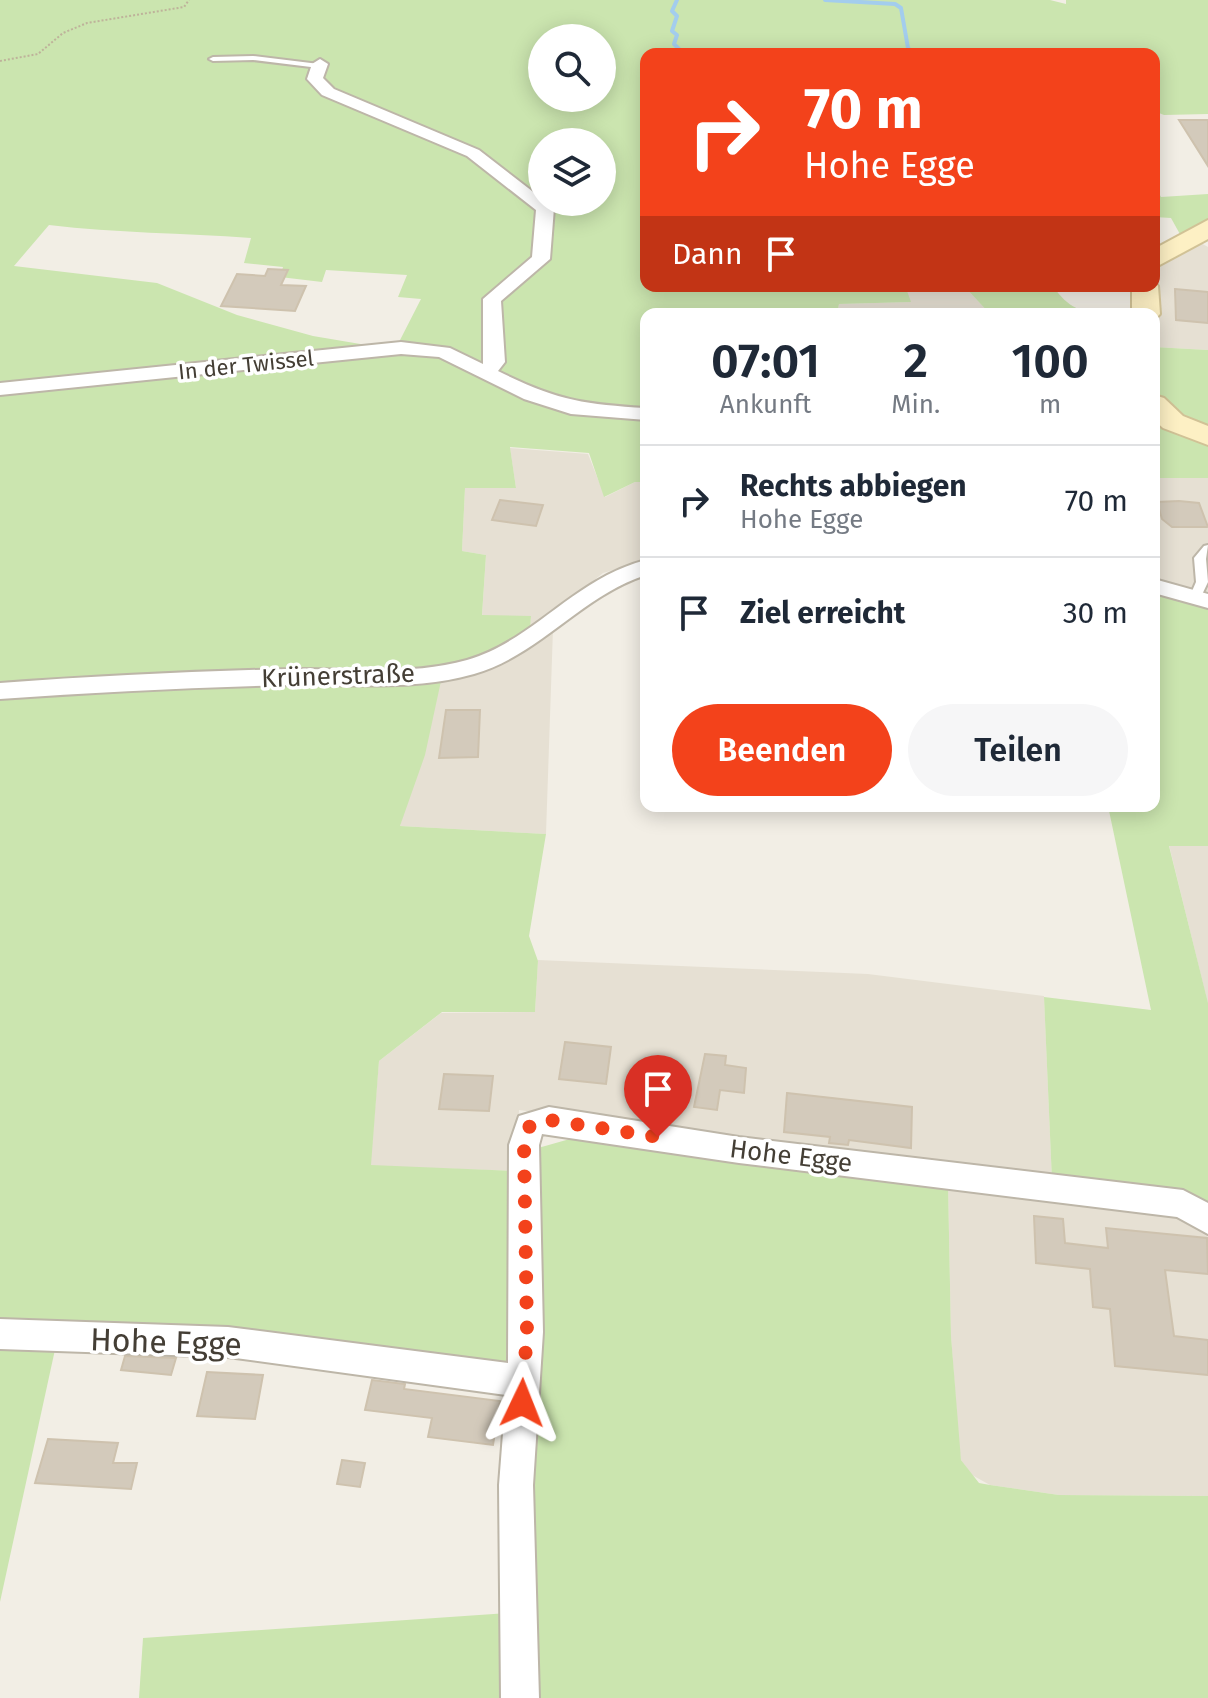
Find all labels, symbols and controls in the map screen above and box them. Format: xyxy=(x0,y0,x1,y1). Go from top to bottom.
map controls xyxy=(528,24,616,216)
button: search xyxy=(528,24,616,112)
text: 70 m xyxy=(804,76,923,143)
icon: right xyxy=(672,80,776,184)
button: layers xyxy=(528,128,616,216)
text: Hohe Egge xyxy=(804,144,975,188)
icon: arrive xyxy=(759,232,803,276)
text: Dann xyxy=(672,236,743,272)
text: 07:01 xyxy=(711,332,820,390)
text: 2 xyxy=(904,332,928,390)
text: 100 xyxy=(1011,332,1089,390)
street label: In der Twissel xyxy=(177,344,315,386)
text: Ankunft xyxy=(720,389,812,420)
text: Min. xyxy=(891,389,940,420)
text: m xyxy=(1039,389,1061,420)
text: Rechts abbiegen xyxy=(740,468,967,504)
icon: right xyxy=(672,479,716,523)
text: 70 m xyxy=(1065,483,1128,519)
text: Hohe Egge xyxy=(740,504,863,535)
icon: arrive xyxy=(672,591,716,635)
text: Ziel erreicht xyxy=(740,595,905,631)
text: 30 m xyxy=(1063,595,1128,631)
street label: Krünerstraße xyxy=(261,658,415,694)
button: Beenden xyxy=(672,704,892,796)
button: Teilen xyxy=(908,704,1128,796)
pin xyxy=(624,1055,692,1137)
icon: arrive xyxy=(636,1067,680,1111)
street label: Hohe Egge xyxy=(728,1133,854,1179)
street label: Hohe Egge xyxy=(89,1320,243,1364)
position arrow xyxy=(480,1361,564,1445)

